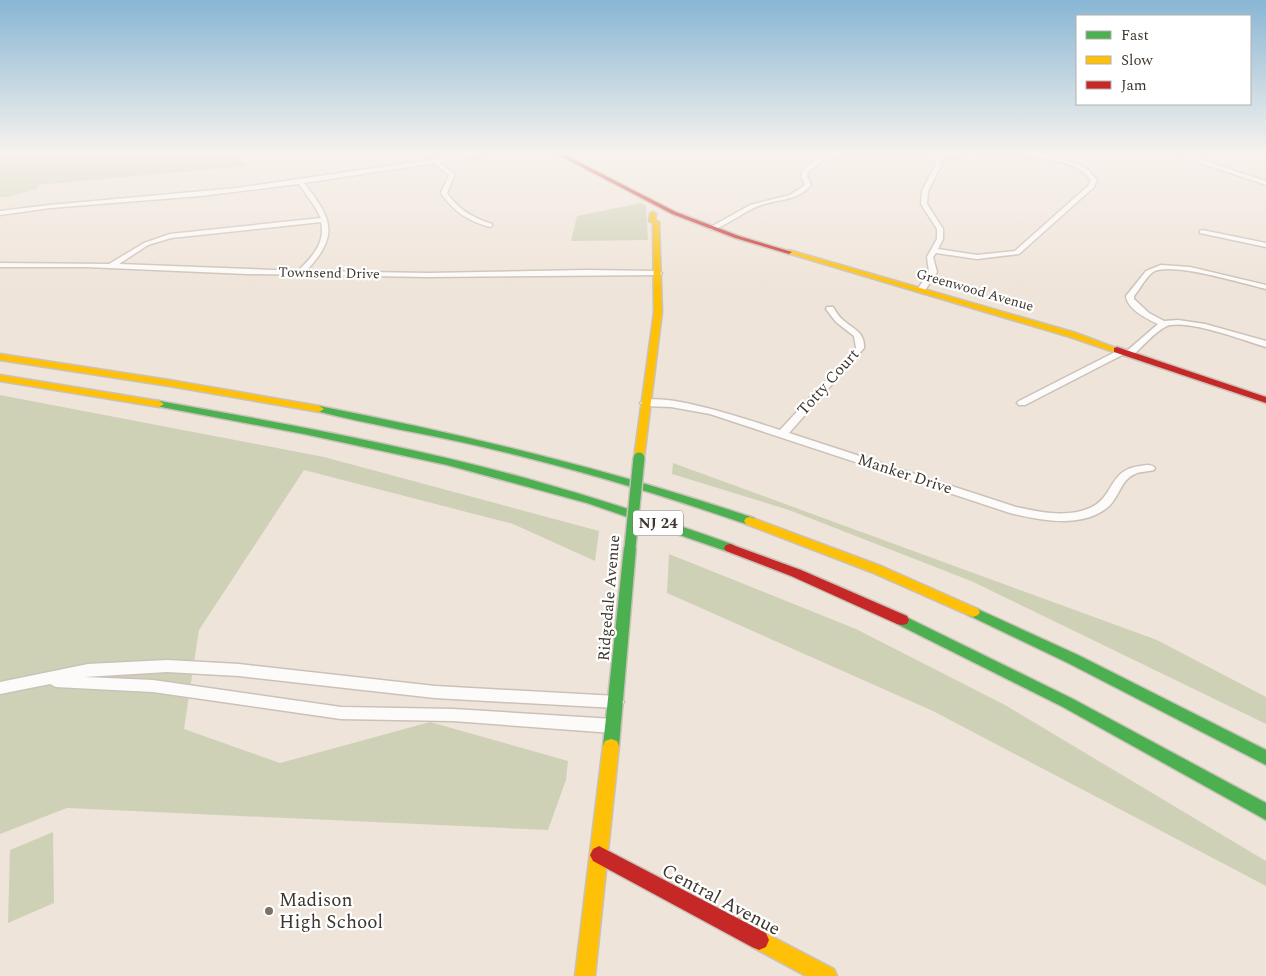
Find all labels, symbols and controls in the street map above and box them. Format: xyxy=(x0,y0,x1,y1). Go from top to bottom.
legend xyxy=(1076,15,1251,105)
text: Fast xyxy=(1121,24,1149,47)
text: Slow xyxy=(1121,49,1153,72)
text: Jam xyxy=(1121,74,1147,97)
street label: Townsend Drive xyxy=(278,262,380,284)
street label: Greenwood Avenue xyxy=(914,263,1036,317)
street label: Totty Court xyxy=(791,343,865,421)
street label: Manker Drive xyxy=(855,447,955,501)
road number: NJ 24 xyxy=(633,510,683,536)
street label: Ridgedale Avenue xyxy=(592,534,626,662)
street label: Central Avenue xyxy=(656,856,786,944)
place label: Madison High School xyxy=(279,886,383,937)
marker: Madison High School xyxy=(263,905,275,917)

